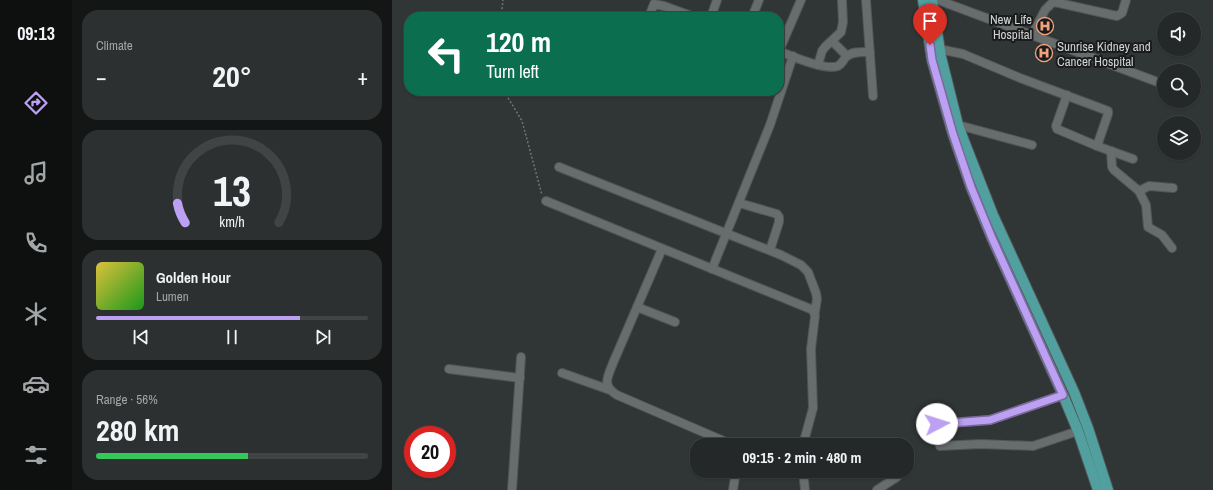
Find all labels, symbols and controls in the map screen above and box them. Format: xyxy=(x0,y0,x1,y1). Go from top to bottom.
pin xyxy=(913,4,947,45)
icon: arrive xyxy=(919,10,941,32)
place label: New Life Hospital xyxy=(990,11,1032,43)
map controls xyxy=(1157,12,1201,160)
button: sound xyxy=(1157,12,1201,56)
hospital icon: New Life Hospital xyxy=(1035,16,1055,36)
text: 09:13 xyxy=(17,21,55,46)
text: 120 m xyxy=(486,23,551,61)
icon: left xyxy=(420,28,472,80)
text: Climate xyxy=(96,37,133,54)
place label: Sunrise Kidney and Cancer Hospital xyxy=(1057,38,1151,70)
hospital icon: Sunrise Kidney and Cancer Hospital xyxy=(1034,43,1054,63)
text: 20° xyxy=(212,56,252,96)
text: Turn left xyxy=(486,59,539,84)
text: − xyxy=(96,62,107,92)
text: + xyxy=(357,62,368,92)
button: search xyxy=(1157,64,1201,108)
icon: directions xyxy=(22,89,50,117)
button: layers xyxy=(1157,116,1201,160)
icon: music xyxy=(22,159,50,187)
text: 13 xyxy=(213,163,251,219)
text: km/h xyxy=(219,212,245,231)
icon: phone xyxy=(22,229,50,257)
text: Golden Hour xyxy=(156,267,231,288)
text: Lumen xyxy=(156,288,189,305)
icon: climate xyxy=(22,300,50,328)
icon: previous xyxy=(130,326,152,348)
icon: pause xyxy=(221,326,243,348)
icon: next xyxy=(312,326,334,348)
icon: car xyxy=(22,370,50,398)
text: Range · 56% xyxy=(96,391,158,408)
position arrow xyxy=(916,403,958,445)
text: 280 km xyxy=(96,410,179,450)
speed limit sign: 20 xyxy=(404,426,456,478)
icon: filters xyxy=(22,441,50,469)
text: 09:15 · 2 min · 480 m xyxy=(743,447,861,468)

